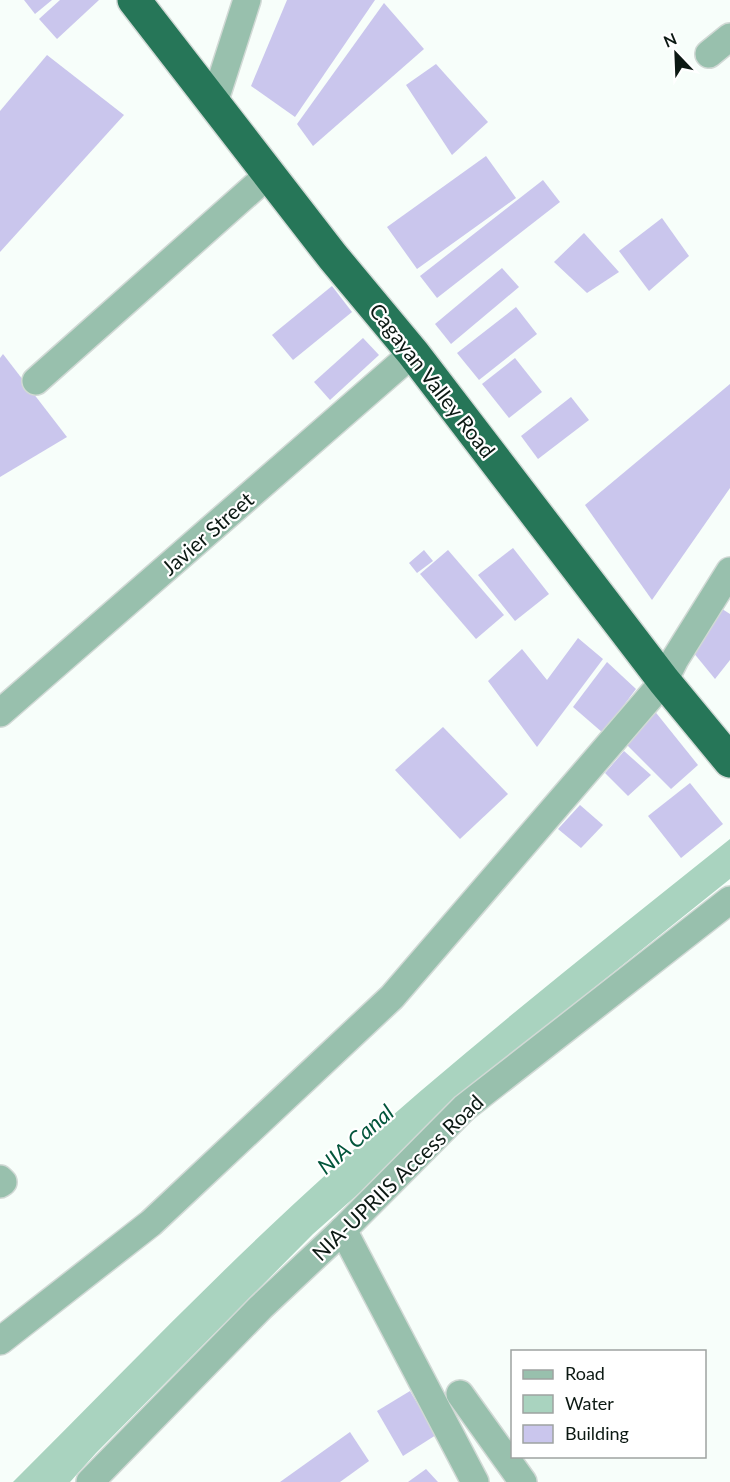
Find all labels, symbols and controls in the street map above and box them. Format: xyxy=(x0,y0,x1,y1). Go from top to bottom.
north arrow xyxy=(646,24,706,84)
text: N xyxy=(661,29,679,51)
street label: Cagayan Valley Road xyxy=(365,298,501,462)
street label: Javier Street xyxy=(156,486,258,580)
street label: NIA-UPRIIS Access Road xyxy=(306,1089,488,1265)
water label: NIA Canal xyxy=(311,1098,399,1180)
legend xyxy=(511,1350,706,1458)
text: Road xyxy=(565,1362,605,1384)
text: Water xyxy=(565,1392,614,1414)
text: Building xyxy=(565,1422,629,1444)

